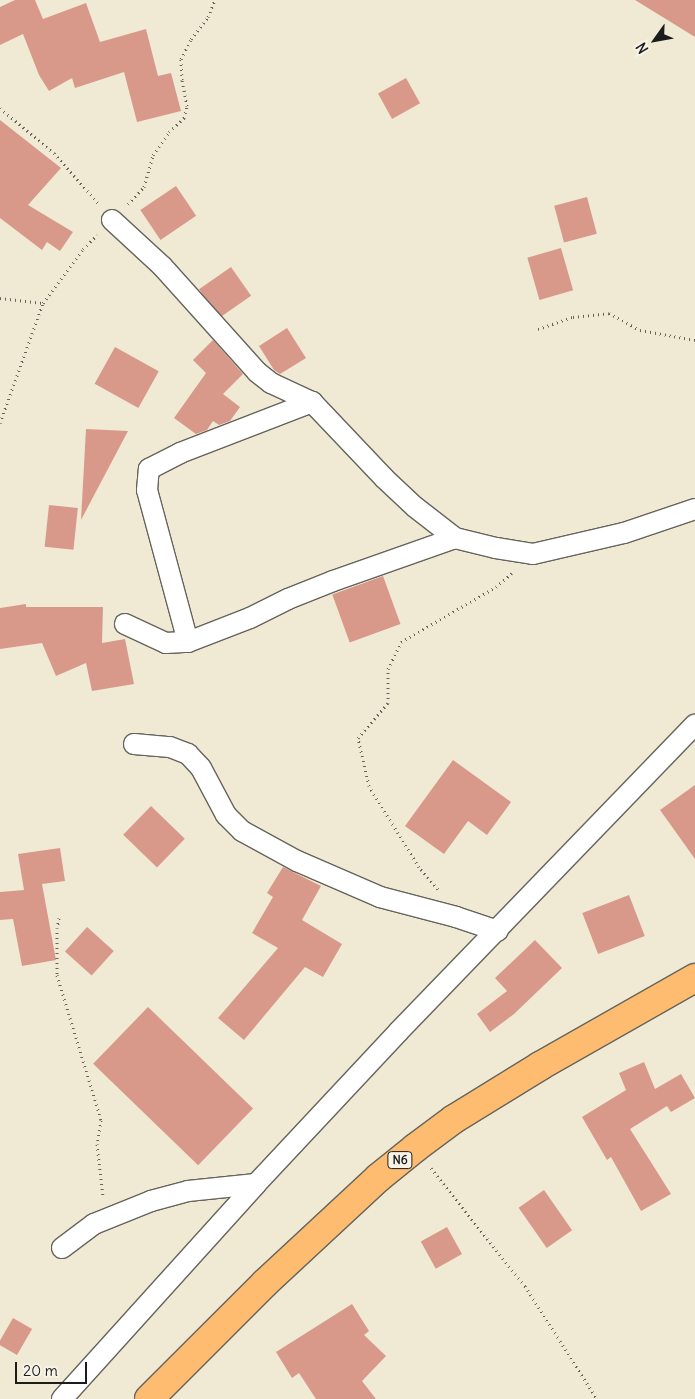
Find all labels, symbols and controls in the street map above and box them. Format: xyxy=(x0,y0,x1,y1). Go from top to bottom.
north arrow xyxy=(630,15,680,65)
text: N xyxy=(632,39,652,57)
road number: N6 xyxy=(386,1150,414,1170)
scale bar xyxy=(18,1352,90,1384)
text: 20 m xyxy=(23,1361,58,1380)

